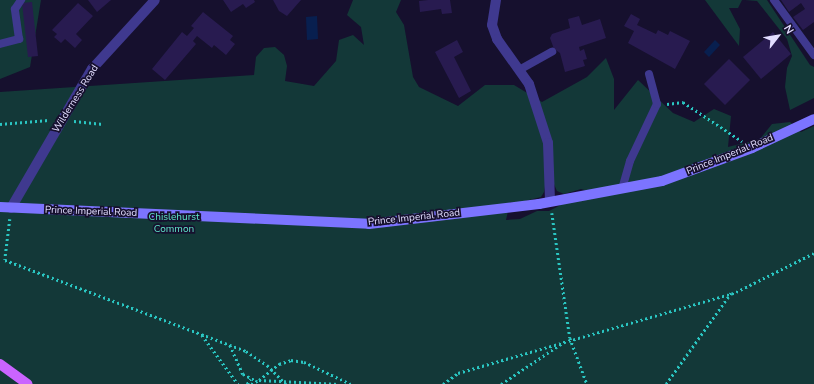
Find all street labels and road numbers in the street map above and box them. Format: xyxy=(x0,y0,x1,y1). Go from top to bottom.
street label: Wilderness Road xyxy=(50,63,102,135)
street label: Prince Imperial Road xyxy=(685,132,775,178)
street label: Prince Imperial Road xyxy=(45,204,137,220)
street label: Prince Imperial Road xyxy=(367,207,461,229)

